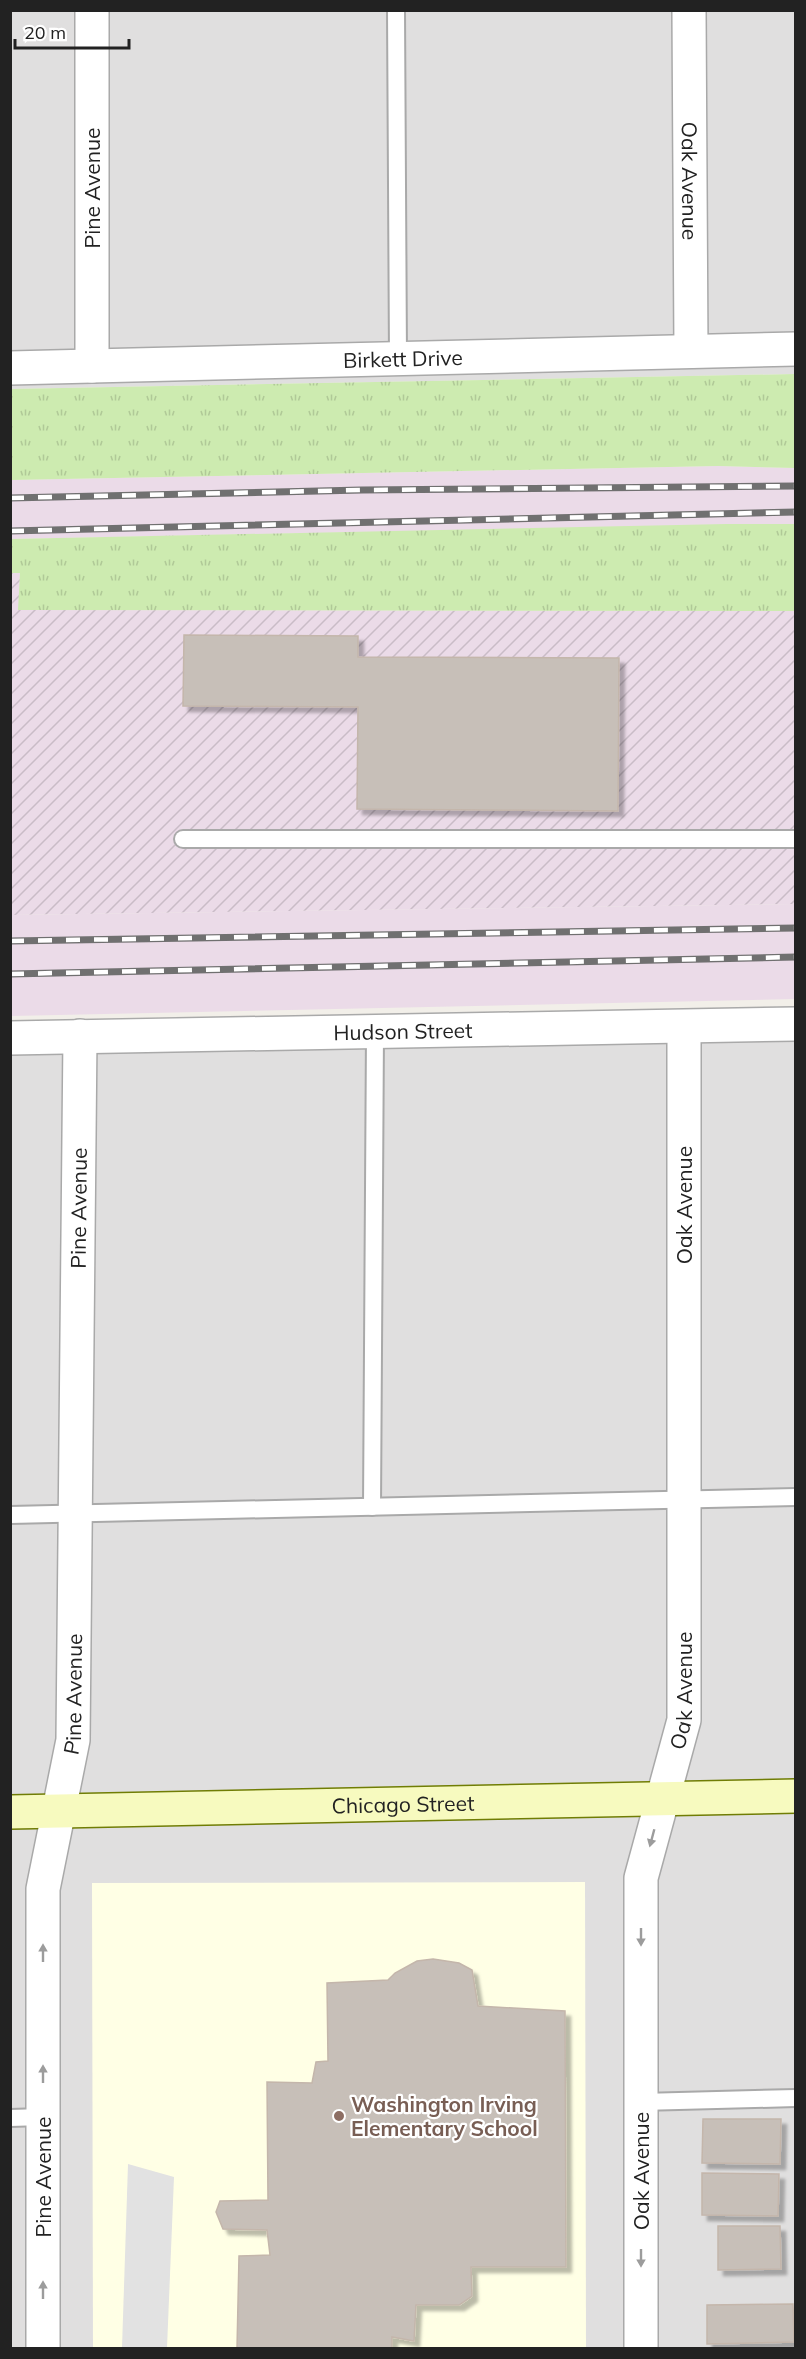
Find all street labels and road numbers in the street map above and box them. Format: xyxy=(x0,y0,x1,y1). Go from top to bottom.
street label: Oak Avenue xyxy=(677,122,703,240)
street label: Pine Avenue xyxy=(79,127,105,249)
street label: Birkett Drive xyxy=(343,344,463,373)
street label: Hudson Street xyxy=(333,1017,473,1045)
street label: Oak Avenue xyxy=(671,1146,697,1264)
street label: Pine Avenue xyxy=(65,1147,92,1269)
street label: Oak Avenue xyxy=(664,1632,697,1752)
street label: Pine Avenue xyxy=(57,1633,87,1757)
street label: Chicago Street xyxy=(331,1790,475,1818)
street label: Oak Avenue xyxy=(628,2112,654,2230)
street label: Pine Avenue xyxy=(30,2116,56,2238)

